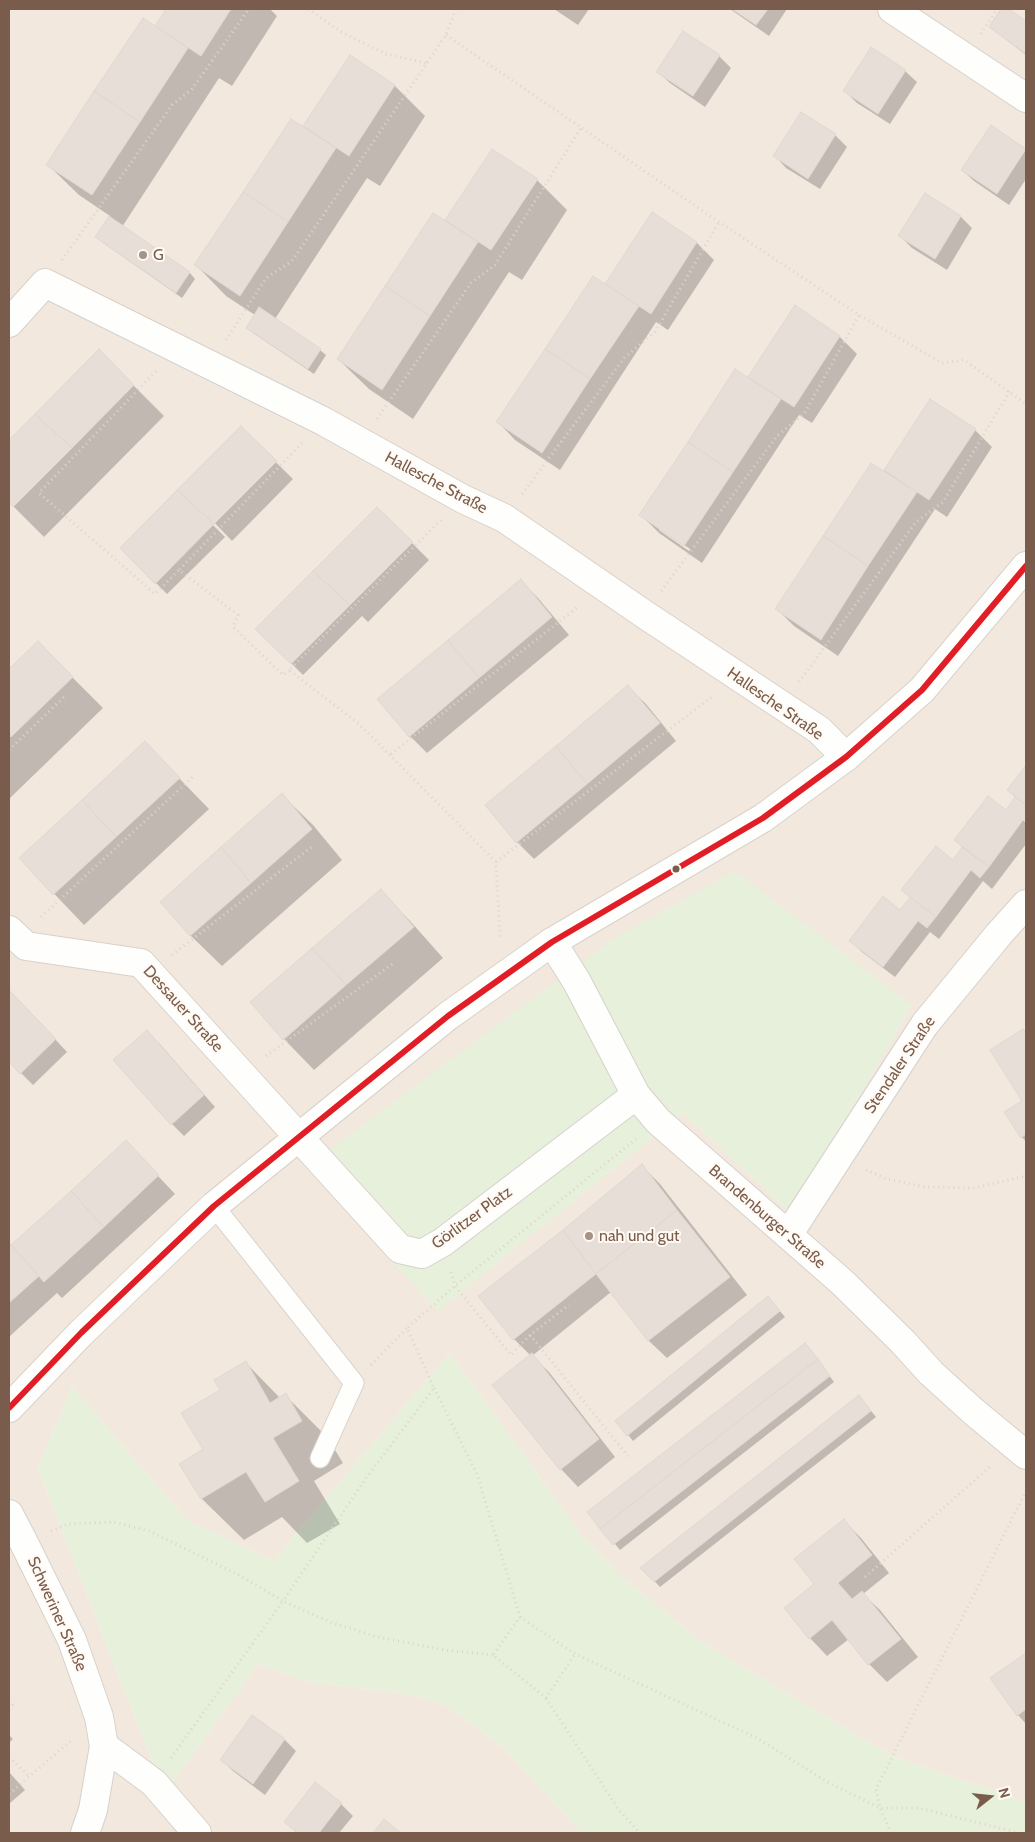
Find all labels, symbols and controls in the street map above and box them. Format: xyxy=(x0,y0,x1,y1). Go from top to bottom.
place label: G xyxy=(153,245,164,265)
marker: G xyxy=(137,249,149,261)
street label: Hallesche Straße xyxy=(381,448,491,518)
street label: Hallesche Straße xyxy=(723,664,827,744)
unlabelled marker xyxy=(671,864,681,874)
street label: Dessauer Straße xyxy=(139,962,227,1056)
street label: Stendaler Straße xyxy=(860,1013,940,1117)
street label: Brandenburger Straße xyxy=(705,1161,829,1273)
street label: Görlitzer Platz xyxy=(428,1182,516,1254)
place label: nah und gut xyxy=(599,1226,679,1246)
marker: nah und gut xyxy=(583,1230,595,1242)
street label: Schweriner Straße xyxy=(23,1554,91,1674)
north arrow xyxy=(965,1772,1015,1822)
text: N xyxy=(994,1786,1014,1800)

